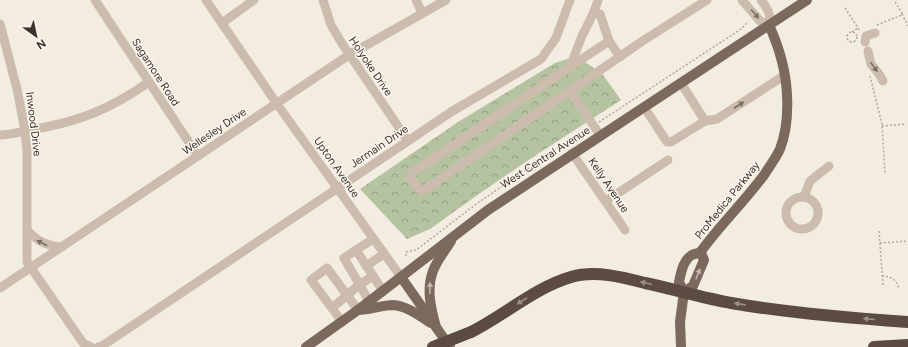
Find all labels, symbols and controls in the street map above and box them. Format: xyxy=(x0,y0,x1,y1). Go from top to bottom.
one-way arrow xyxy=(750,9,759,19)
north arrow xyxy=(16,16,56,56)
street label: Holyoke Drive xyxy=(346,34,395,98)
text: N xyxy=(34,36,48,52)
street label: Sagamore Road xyxy=(129,36,182,108)
one-way arrow xyxy=(870,61,878,72)
street label: Inwood Drive xyxy=(23,91,44,157)
one-way arrow xyxy=(734,101,744,109)
street label: Wellesley Drive xyxy=(180,105,249,158)
street label: Jermain Drive xyxy=(348,122,411,171)
street label: West Central Avenue xyxy=(498,124,592,191)
street label: Upton Avenue xyxy=(311,135,362,200)
street label: Kelly Avenue xyxy=(586,155,632,215)
street label: ProMedica Parkway xyxy=(692,159,763,242)
one-way arrow xyxy=(37,239,48,246)
one-way arrow xyxy=(696,268,702,280)
one-way arrow xyxy=(639,280,651,286)
one-way arrow xyxy=(427,281,433,294)
one-way arrow xyxy=(517,297,527,305)
one-way arrow xyxy=(734,301,746,307)
one-way arrow xyxy=(863,316,875,322)

